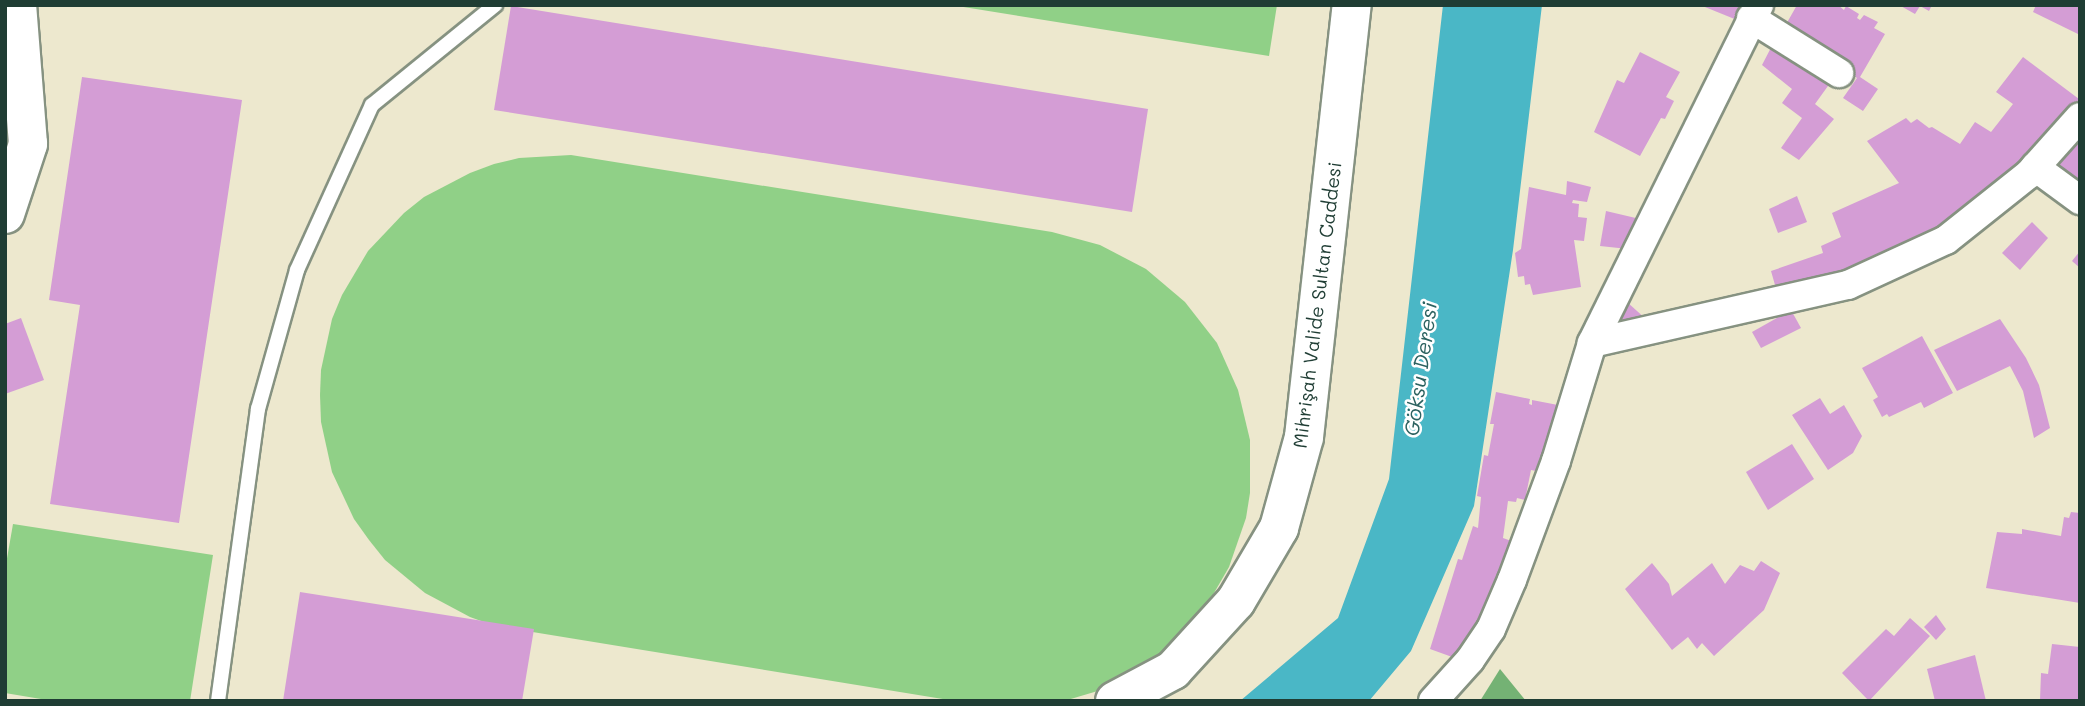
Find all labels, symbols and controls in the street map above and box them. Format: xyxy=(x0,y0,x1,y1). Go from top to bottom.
street label: Mihrişah Valide Sultan Caddesi xyxy=(1288,160,1346,450)
water label: Göksu Deresi xyxy=(1398,300,1442,438)

